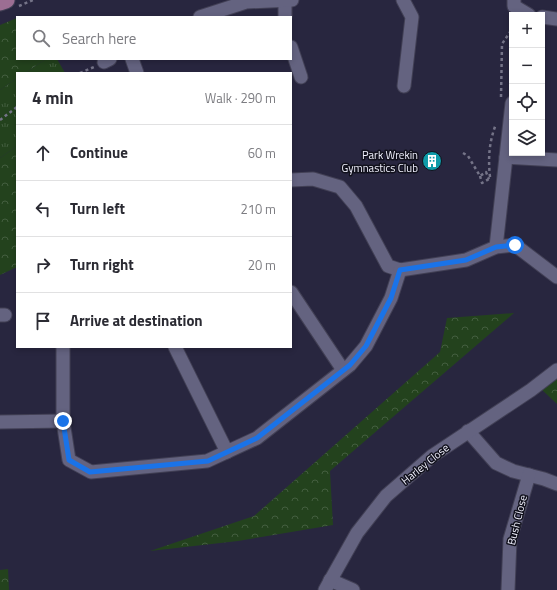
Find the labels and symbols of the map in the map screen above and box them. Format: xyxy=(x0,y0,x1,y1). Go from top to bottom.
place label: Park Wrekin Gymnastics Club xyxy=(342,147,418,176)
building icon: Park Wrekin Gymnastics Club xyxy=(421,150,443,172)
route start xyxy=(506,236,524,254)
route end xyxy=(54,412,72,430)
street label: Harley Close xyxy=(398,439,453,488)
street label: Bush Close xyxy=(503,493,531,547)

